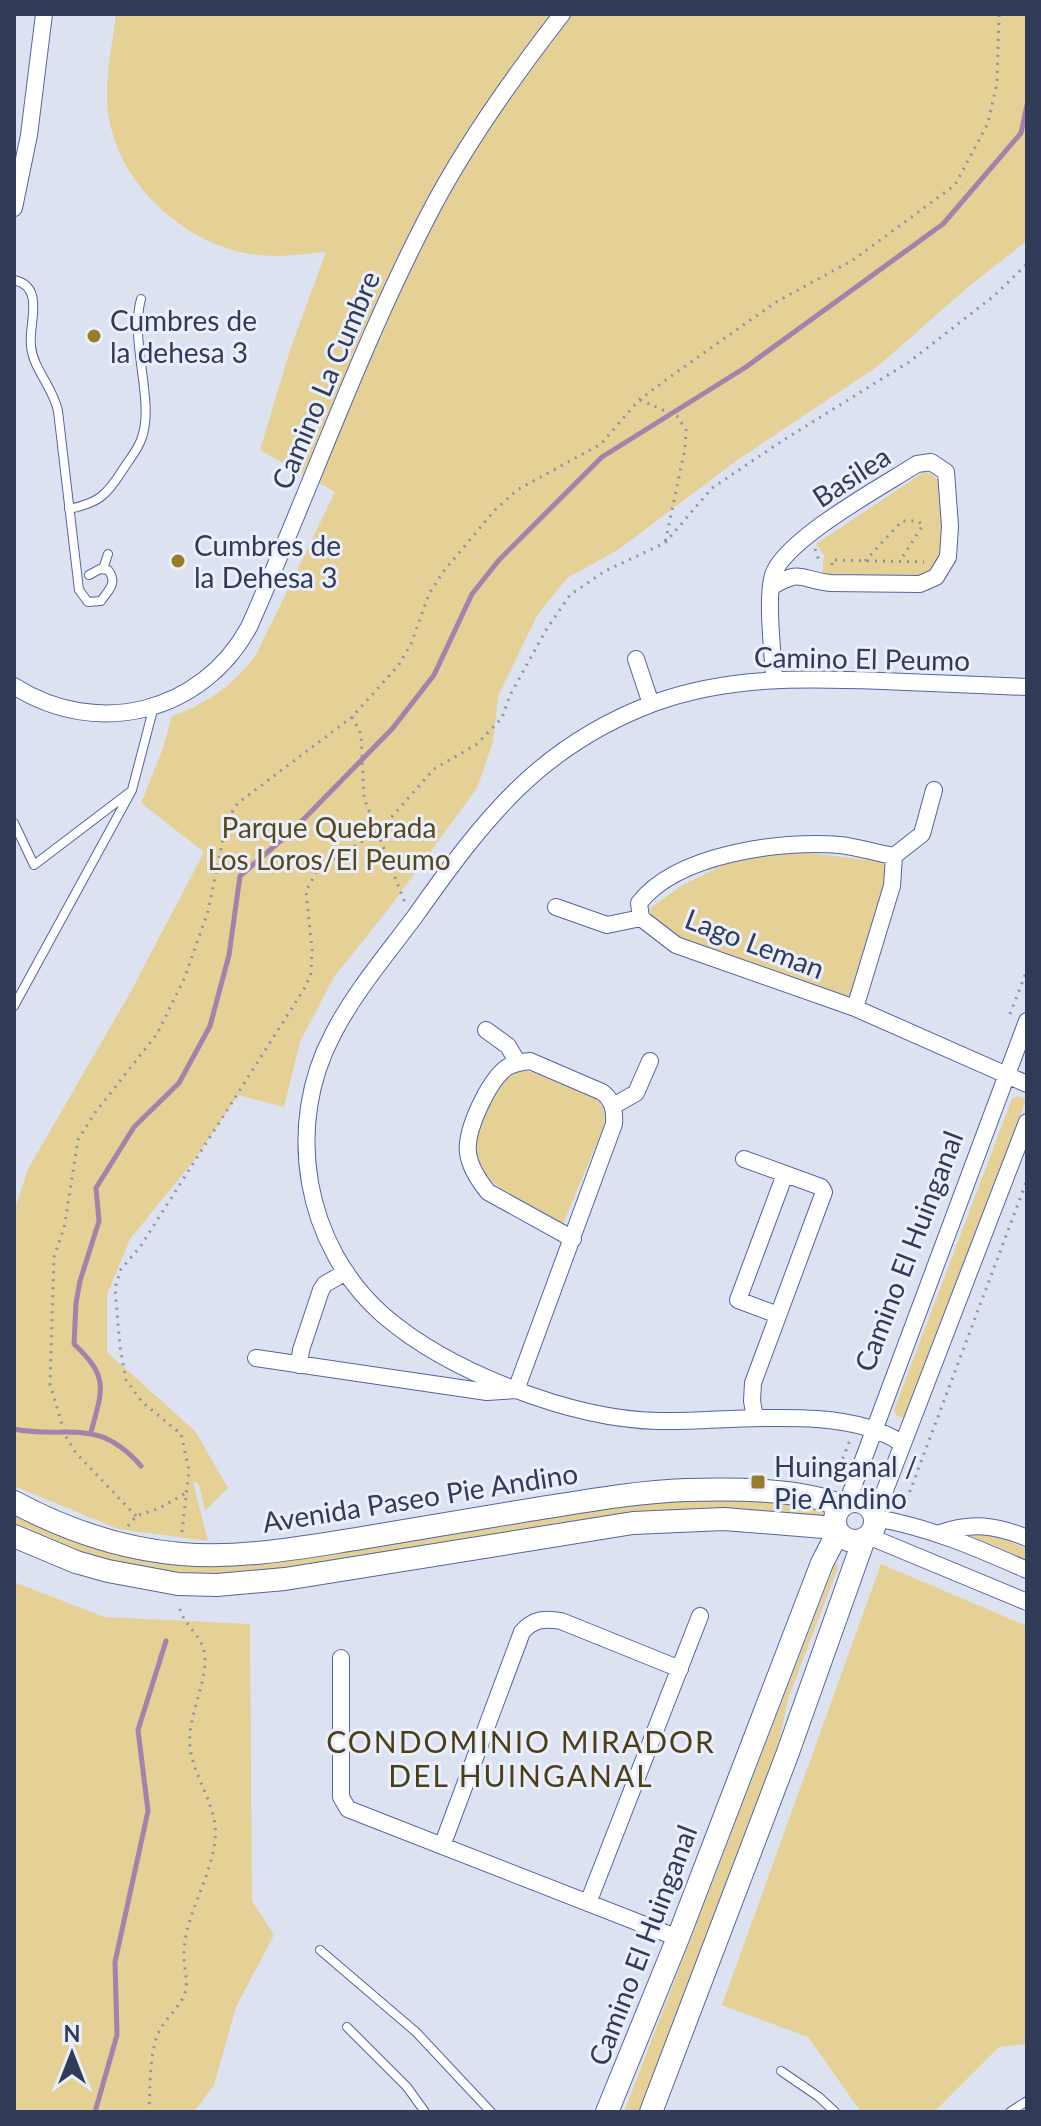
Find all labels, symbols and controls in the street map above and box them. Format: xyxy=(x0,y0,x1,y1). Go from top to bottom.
street label: Camino La Cumbre xyxy=(264,266,386,494)
place label: Cumbres de la dehesa 3 xyxy=(110,303,257,369)
marker: Cumbres de la dehesa 3 xyxy=(85,327,103,345)
street label: Basilea xyxy=(806,438,896,514)
place label: Cumbres de la Dehesa 3 xyxy=(194,528,341,594)
marker: Cumbres de la Dehesa 3 xyxy=(169,552,187,570)
street label: Camino El Peumo xyxy=(754,639,970,677)
park label: Parque Quebrada Los Loros/El Peumo xyxy=(207,810,451,876)
street label: Lago Leman xyxy=(681,901,829,985)
street label: Camino El Huinganal xyxy=(847,1126,969,1376)
place label: Huinganal / Pie Andino xyxy=(774,1449,918,1515)
street label: Avenida Paseo Pie Andino xyxy=(260,1455,580,1539)
marker: Huinganal / Pie Andino xyxy=(749,1473,767,1491)
district label: CONDOMINIO MIRADOR DEL HUINGANAL xyxy=(326,1723,716,1793)
street label: Camino El Huinganal xyxy=(581,1820,703,2070)
north arrow xyxy=(32,2014,112,2094)
text: N xyxy=(64,2020,80,2047)

